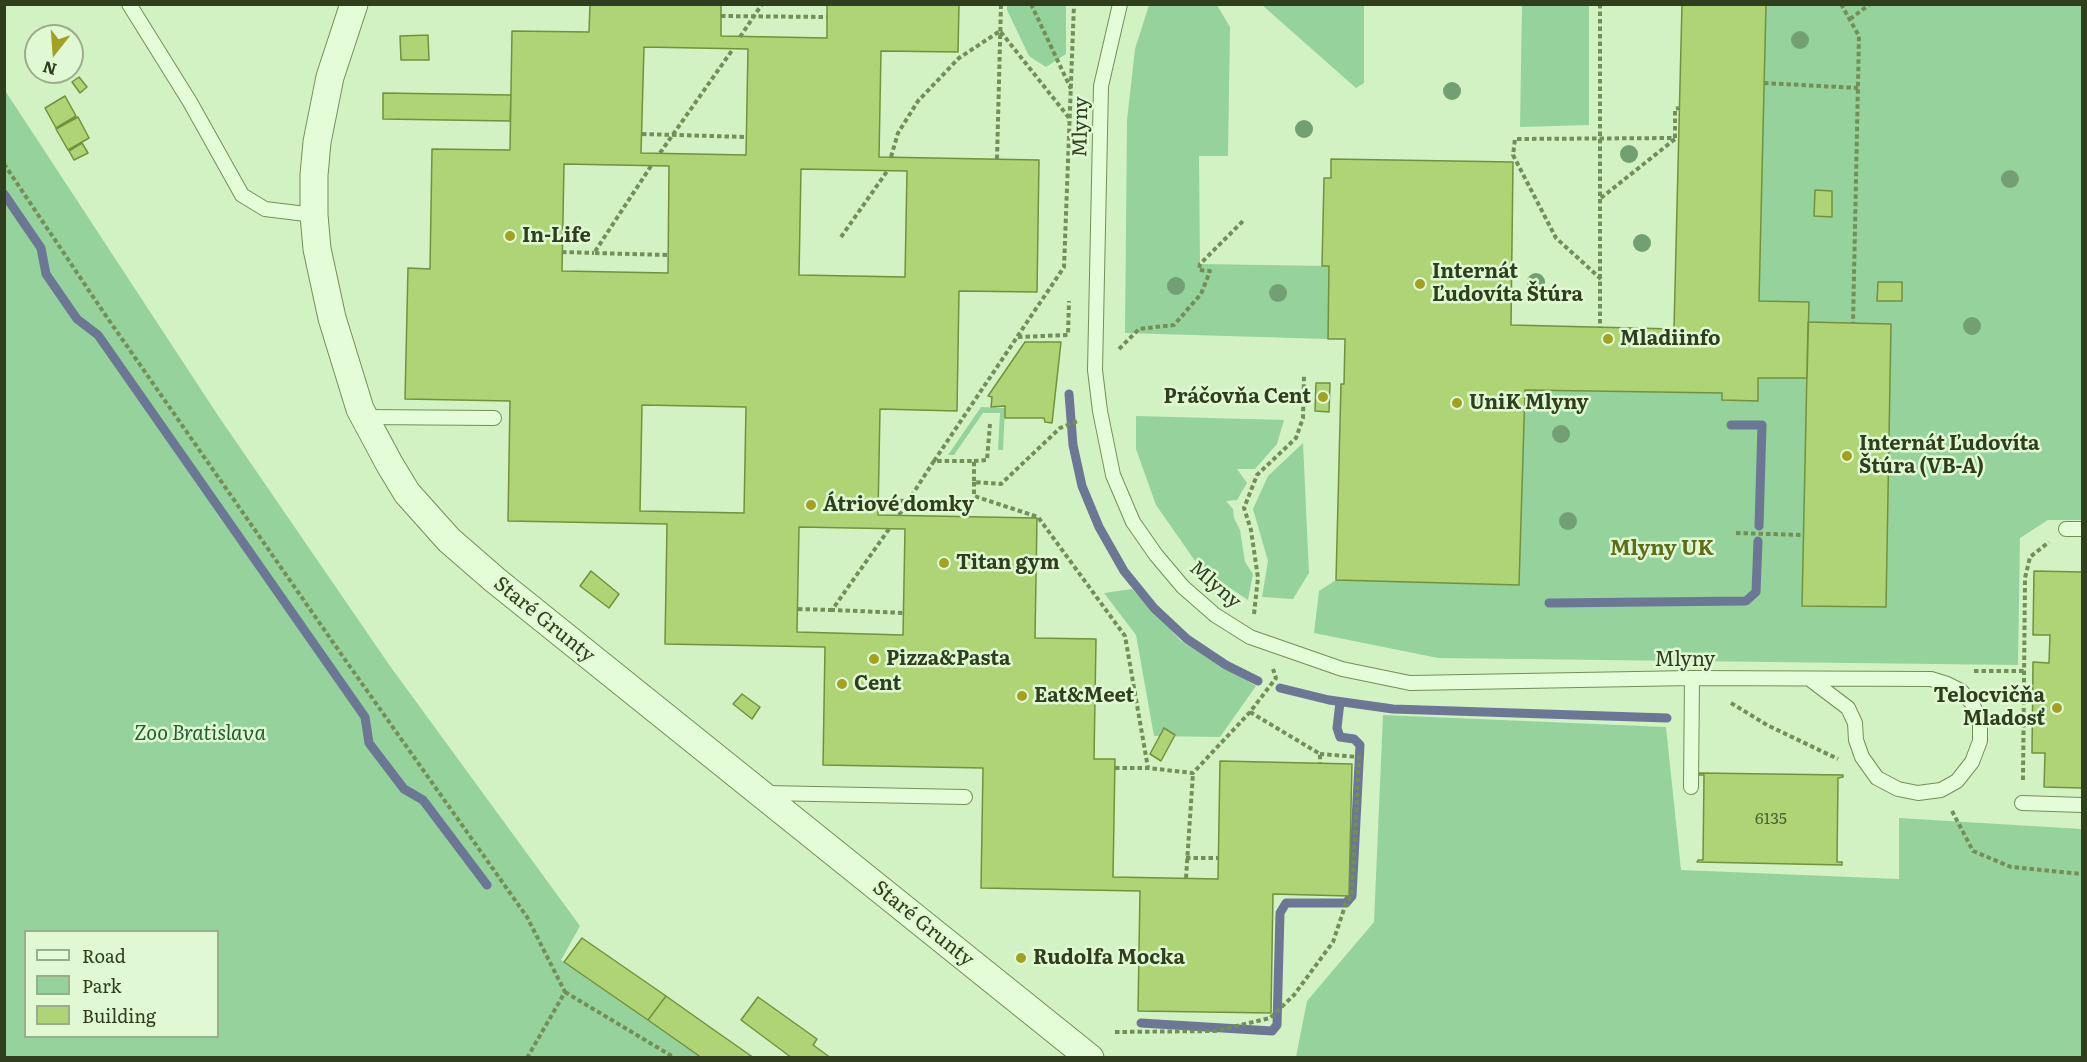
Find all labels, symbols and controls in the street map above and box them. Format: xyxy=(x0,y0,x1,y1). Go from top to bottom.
north arrow xyxy=(24,24,84,84)
text: N xyxy=(39,56,59,83)
street label: Mlyny xyxy=(1068,96,1094,158)
place label: In-Life xyxy=(522,224,591,248)
marker: In-Life xyxy=(503,229,517,243)
place label: Internát Ľudovíta Štúra xyxy=(1432,260,1583,307)
marker: Internát Ľudovíta Štúra xyxy=(1413,277,1427,291)
place label: Mladiinfo xyxy=(1620,327,1721,351)
marker: Mladiinfo xyxy=(1601,332,1615,346)
place label: Práčovňa Cent xyxy=(1164,385,1311,409)
marker: Práčovňa Cent xyxy=(1316,390,1330,404)
place label: UniK Mlyny xyxy=(1469,391,1589,415)
marker: UniK Mlyny xyxy=(1450,396,1464,410)
place label: Internát Ľudovíta Štúra (VB-A) xyxy=(1859,432,2040,479)
marker: Internát Ľudovíta Štúra (VB-A) xyxy=(1840,449,1854,463)
place label: Átriové domky xyxy=(823,493,974,517)
marker: Átriové domky xyxy=(804,498,818,512)
district label: Mlyny UK xyxy=(1610,536,1714,562)
place label: Titan gym xyxy=(956,551,1060,575)
marker: Titan gym xyxy=(937,556,951,570)
street label: Mlyny xyxy=(1184,556,1246,614)
street label: Staré Grunty xyxy=(489,572,599,668)
place label: Pizza&Pasta xyxy=(886,647,1010,671)
street label: Mlyny xyxy=(1655,648,1715,672)
marker: Pizza&Pasta xyxy=(867,652,881,666)
place label: Cent xyxy=(854,672,901,696)
marker: Cent xyxy=(835,677,849,691)
place label: Eat&Meet xyxy=(1034,684,1134,708)
place label: Telocvičňa Mladosť xyxy=(1934,684,2045,731)
marker: Eat&Meet xyxy=(1015,689,1029,703)
marker: Telocvičňa Mladosť xyxy=(2050,701,2064,715)
park label: Zoo Bratislava xyxy=(134,722,266,746)
house number: 6135 xyxy=(1755,809,1787,829)
street label: Staré Grunty xyxy=(868,876,978,972)
legend xyxy=(24,930,219,1038)
text: Road xyxy=(82,942,126,969)
place label: Rudolfa Mocka xyxy=(1033,946,1185,970)
marker: Rudolfa Mocka xyxy=(1014,951,1028,965)
text: Park xyxy=(82,972,121,999)
text: Building xyxy=(82,1002,156,1029)

